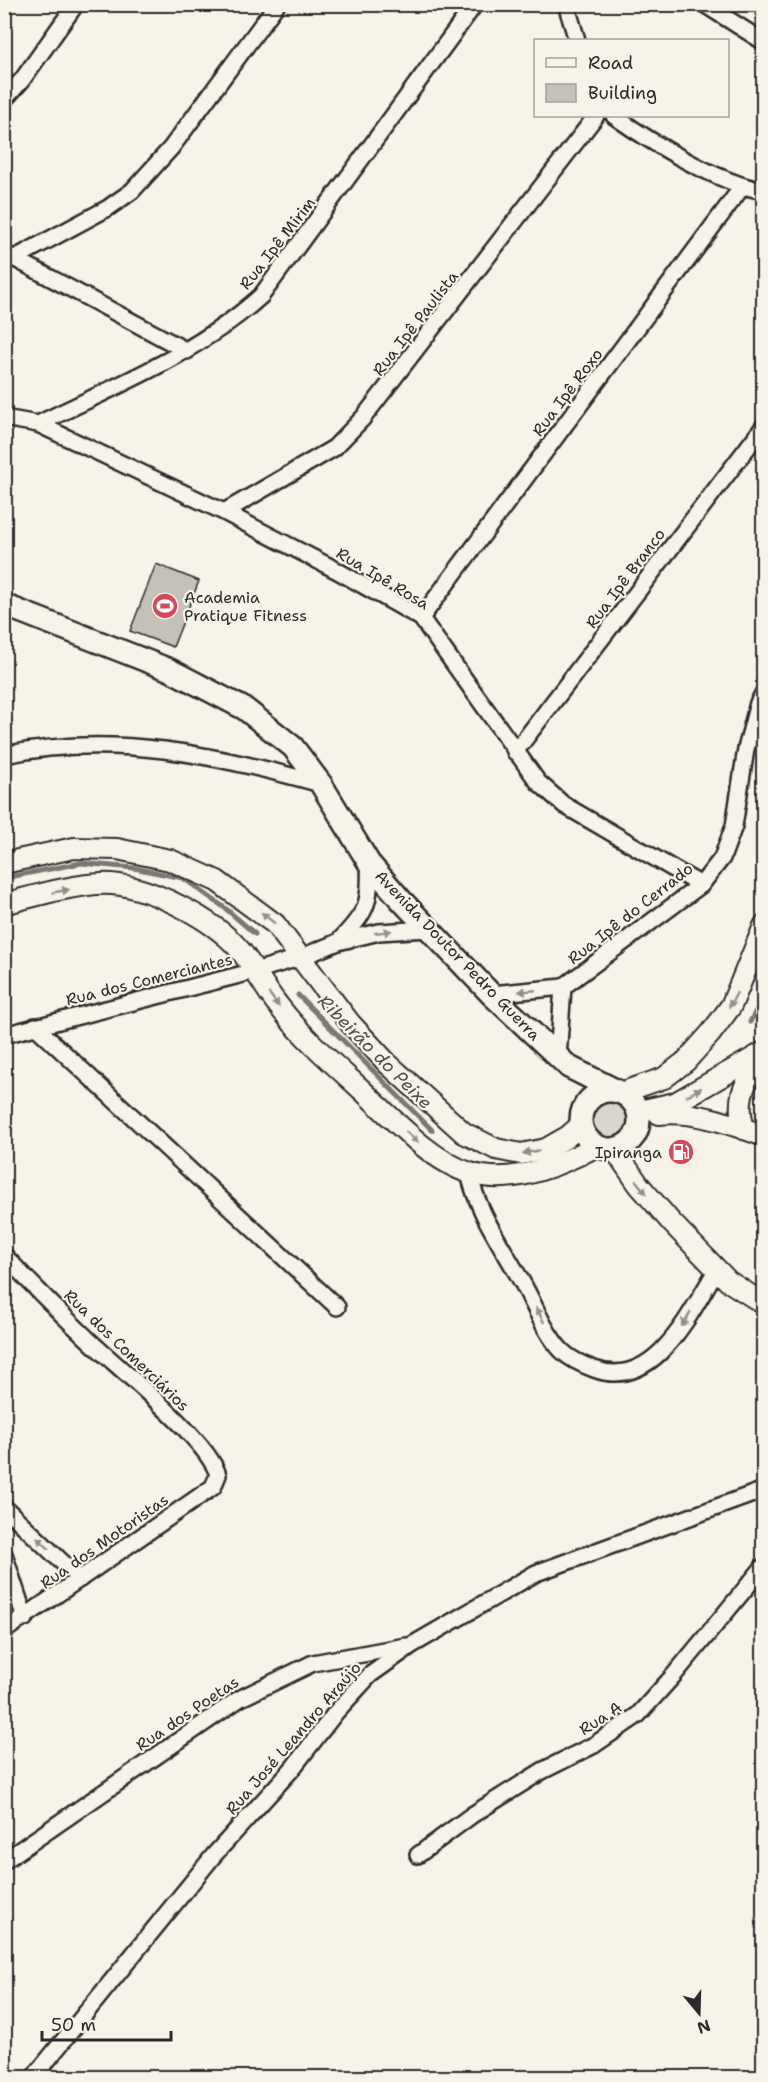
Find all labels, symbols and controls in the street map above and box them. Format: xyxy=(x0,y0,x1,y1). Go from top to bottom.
legend xyxy=(534,39,729,117)
text: Road xyxy=(588,51,633,75)
text: Building xyxy=(588,81,657,105)
street label: Rua Ipê Mirim xyxy=(235,193,320,294)
street label: Rua Ipê Paulista xyxy=(368,267,463,380)
street label: Rua Ipê Roxo xyxy=(527,344,607,441)
street label: Rua Ipê Branco xyxy=(581,524,670,633)
street label: Rua Ipê Rosa xyxy=(332,542,433,614)
place label: Academia Pratique Fitness xyxy=(184,587,307,626)
sports icon: Academia Pratique Fitness xyxy=(150,591,180,621)
street label: Rua Ipê do Cerrado xyxy=(563,858,697,969)
street label: Avenida Doutor Pedro Guerra xyxy=(370,866,545,1045)
one-way arrow xyxy=(52,886,71,895)
one-way arrow xyxy=(260,912,276,925)
one-way arrow xyxy=(373,927,392,937)
street label: Rua dos Comerciantes xyxy=(64,949,235,1010)
one-way arrow xyxy=(517,986,536,996)
water label: Ribeirão do Peixe xyxy=(313,990,437,1114)
one-way arrow xyxy=(728,991,738,1008)
one-way arrow xyxy=(267,993,279,1008)
one-way arrow xyxy=(686,1087,702,1098)
one-way arrow xyxy=(404,1130,419,1143)
fuel station icon: Ipiranga xyxy=(666,1137,696,1167)
place label: Ipiranga xyxy=(595,1142,662,1163)
one-way arrow xyxy=(521,1148,540,1157)
one-way arrow xyxy=(634,1179,647,1195)
street label: Rua dos Comerciários xyxy=(59,1285,194,1416)
one-way arrow xyxy=(535,1306,545,1323)
one-way arrow xyxy=(681,1311,692,1327)
street label: Rua dos Motoristas xyxy=(36,1489,173,1594)
one-way arrow xyxy=(36,1536,50,1550)
street label: Rua José Leandro Araújo xyxy=(221,1658,366,1819)
street label: Rua dos Poetas xyxy=(132,1671,243,1756)
street label: Rua A xyxy=(575,1697,626,1740)
north arrow xyxy=(669,1983,729,2043)
scale bar xyxy=(42,2004,171,2042)
text: 50 m xyxy=(51,2013,96,2037)
text: N xyxy=(694,2015,713,2039)

